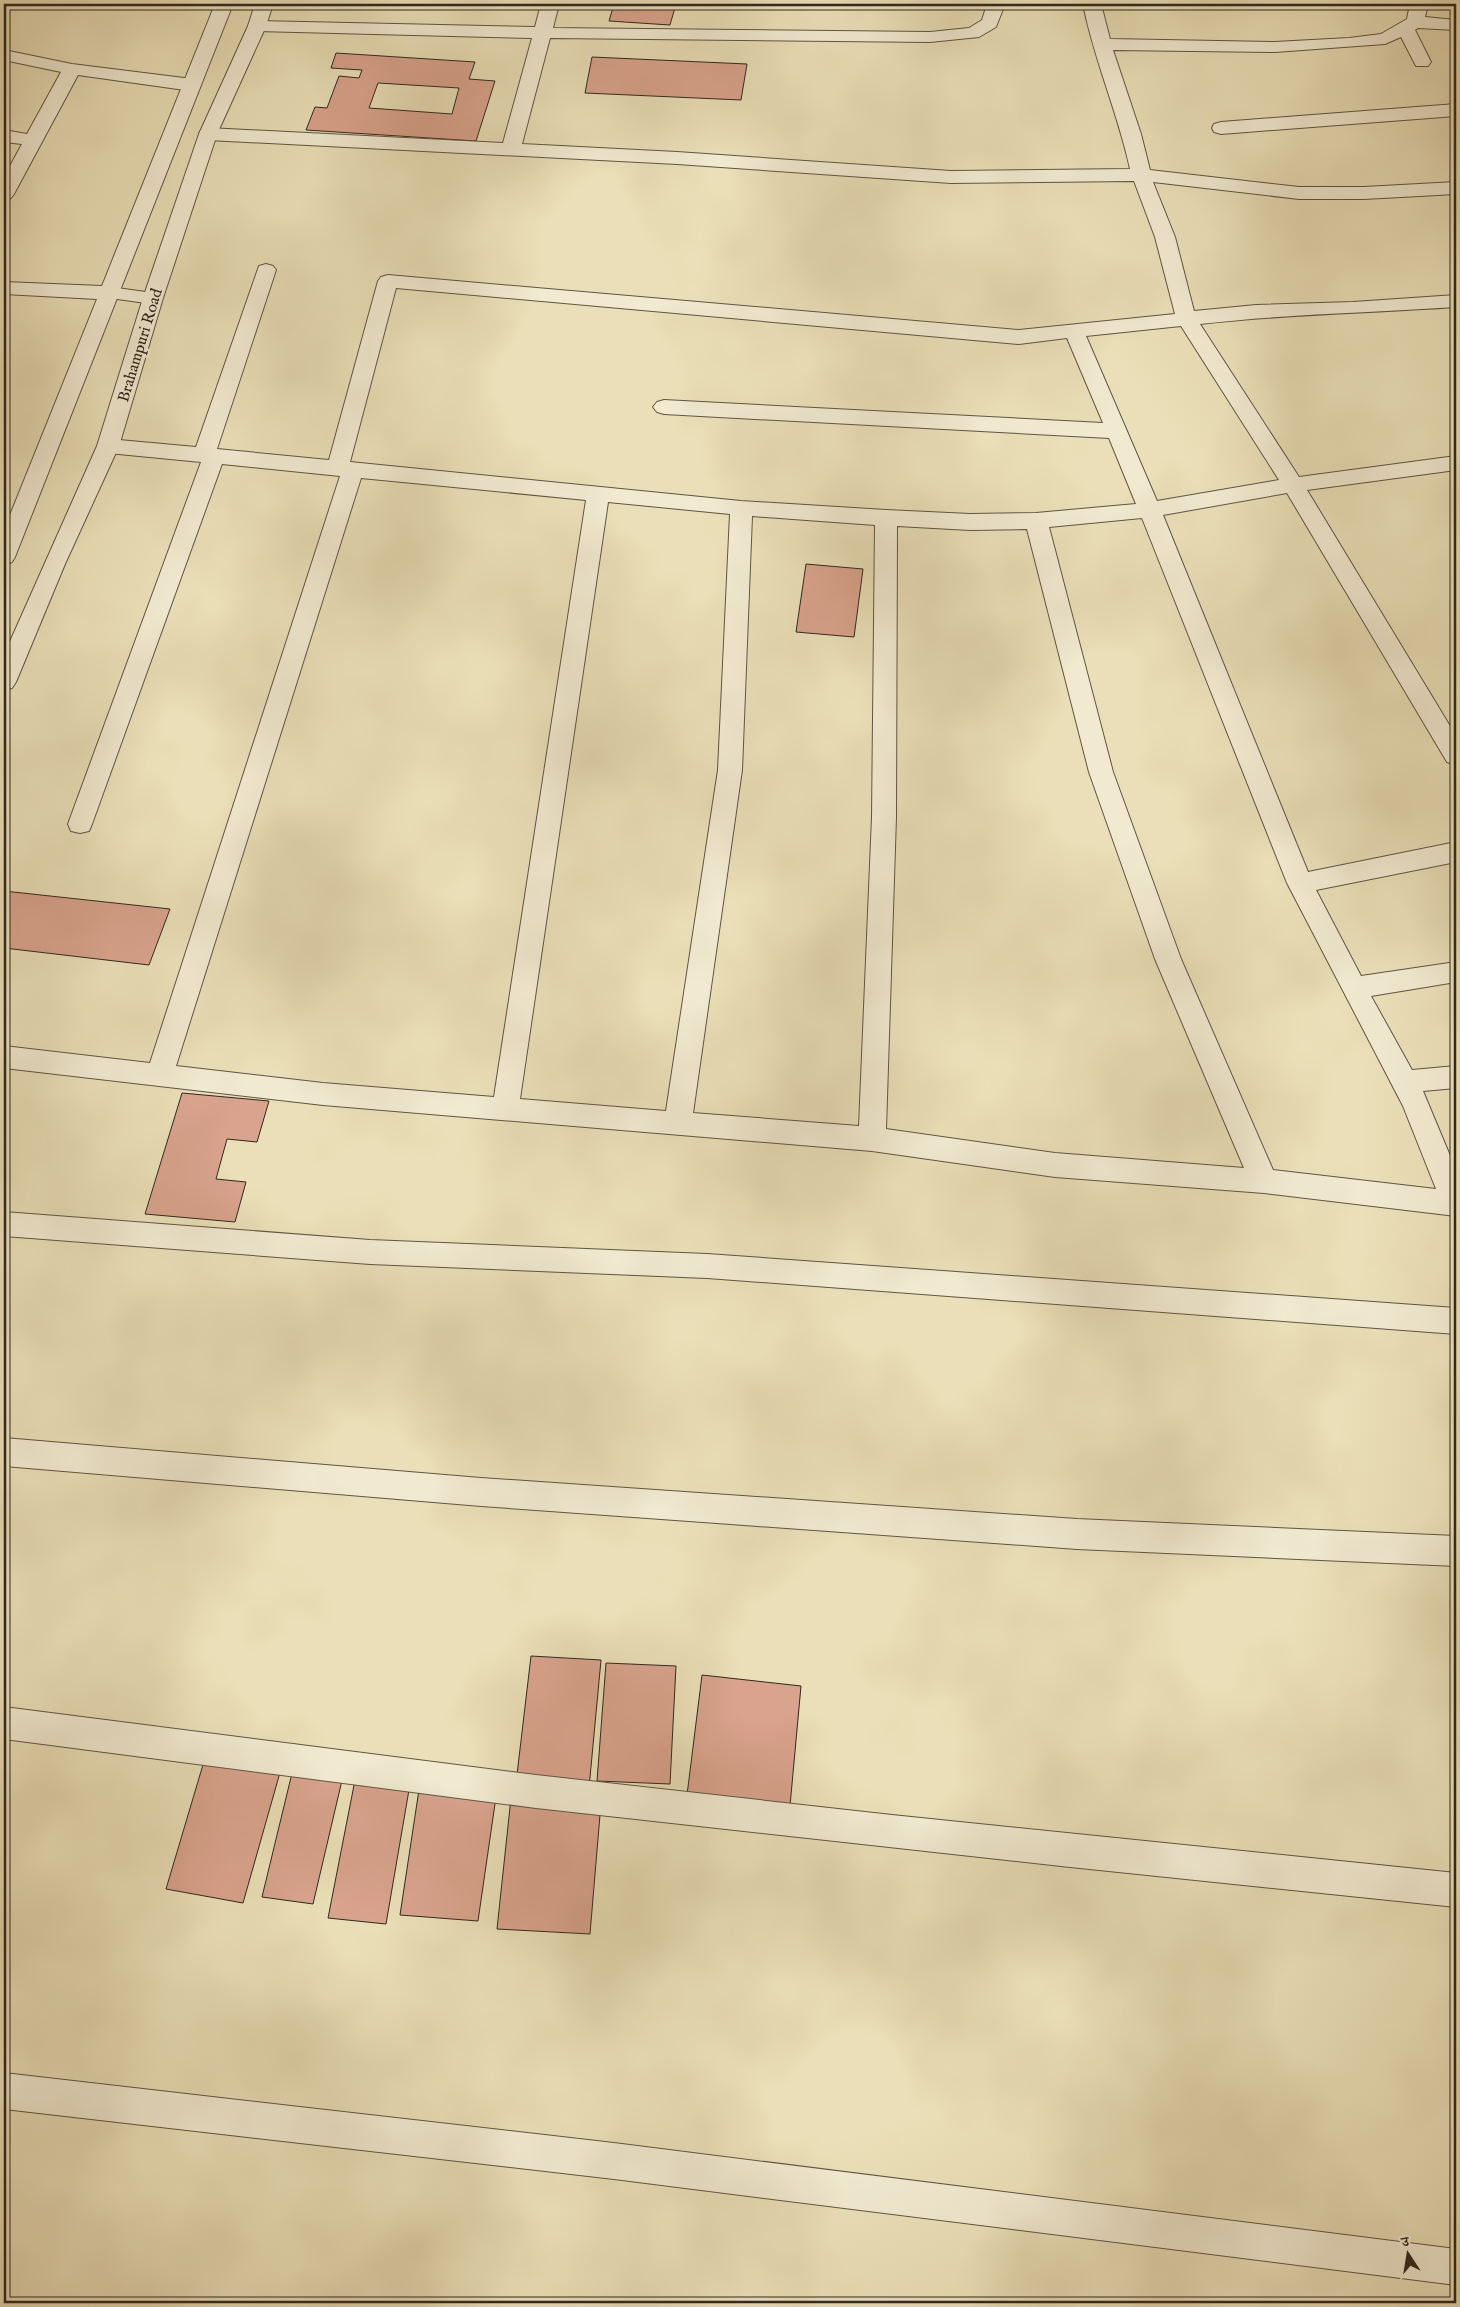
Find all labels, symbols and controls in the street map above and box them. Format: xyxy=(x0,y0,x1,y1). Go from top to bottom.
street label: Brahampuri Road xyxy=(114,286,168,405)
north arrow xyxy=(1382,2230,1432,2280)
text: उ xyxy=(1399,2233,1412,2252)

